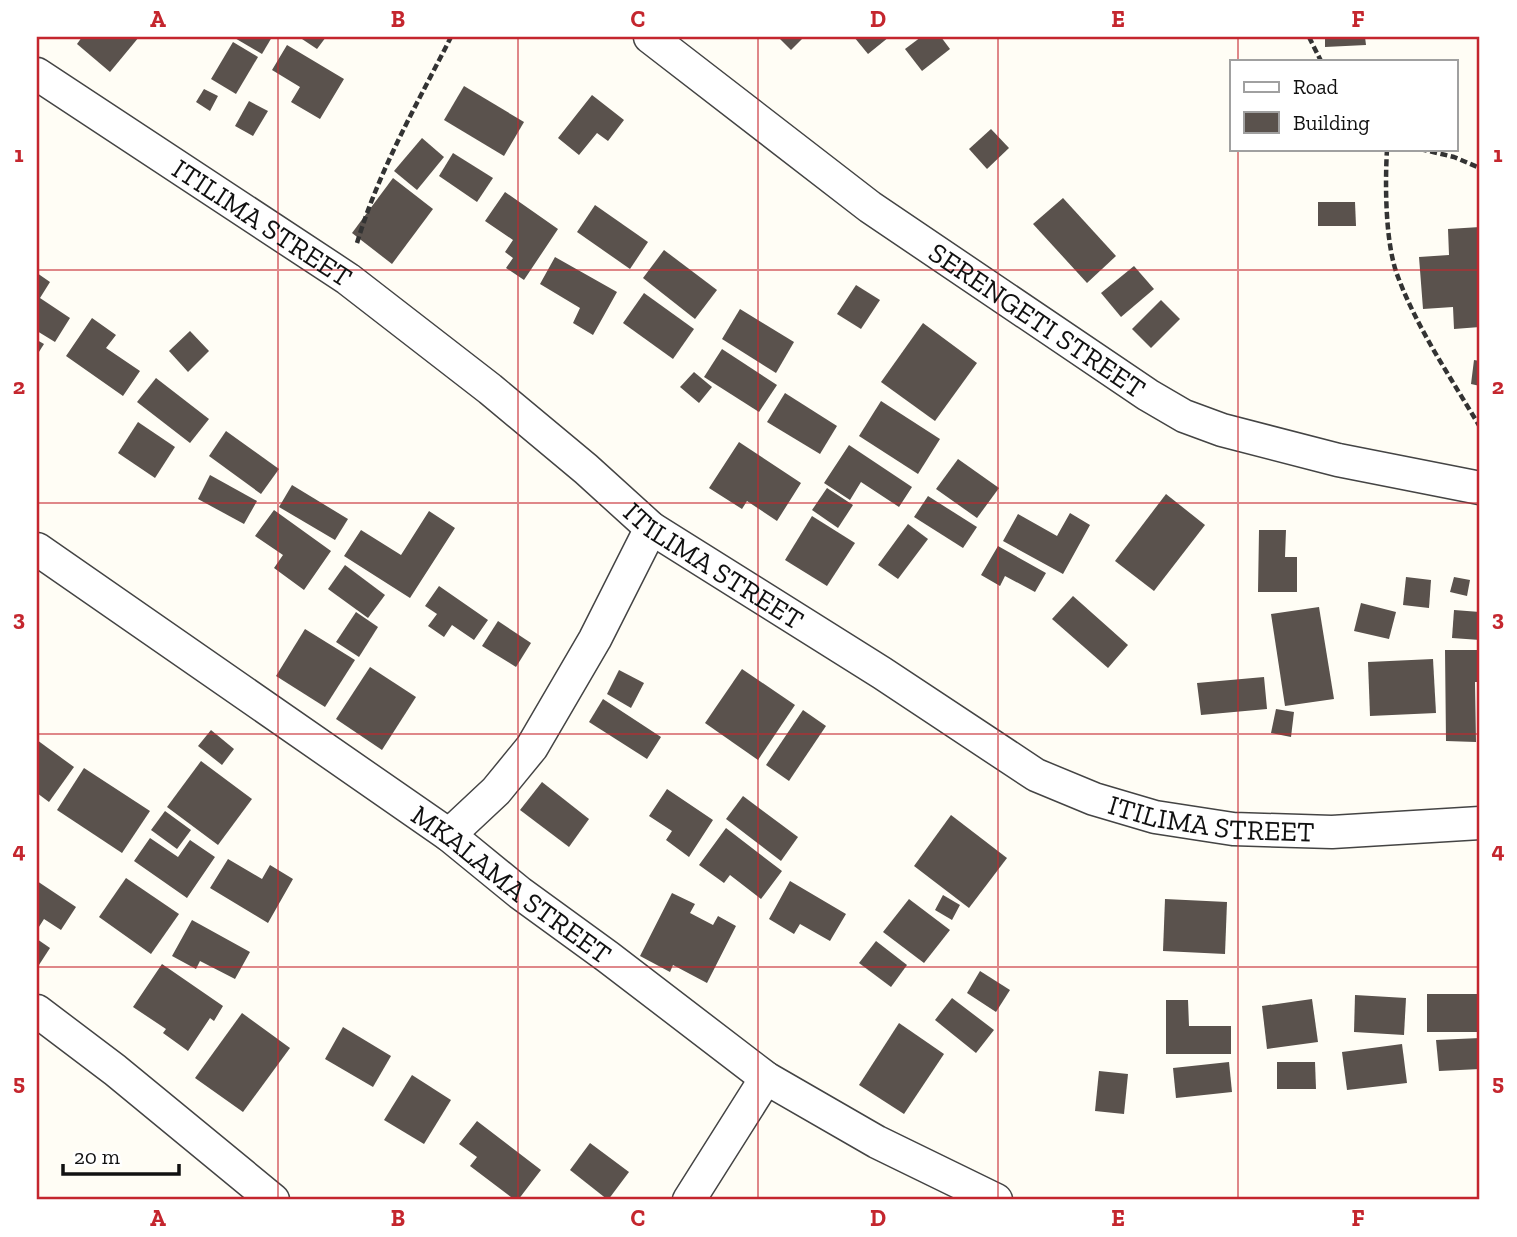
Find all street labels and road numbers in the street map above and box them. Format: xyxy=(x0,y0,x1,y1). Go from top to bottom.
street label: ITILIMA STREET xyxy=(167,152,358,294)
street label: SERENGETI STREET xyxy=(923,235,1152,405)
street label: ITILIMA STREET xyxy=(617,495,810,636)
street label: ITILIMA STREET xyxy=(1105,788,1315,848)
street label: MKALAMA STREET xyxy=(405,798,618,970)

